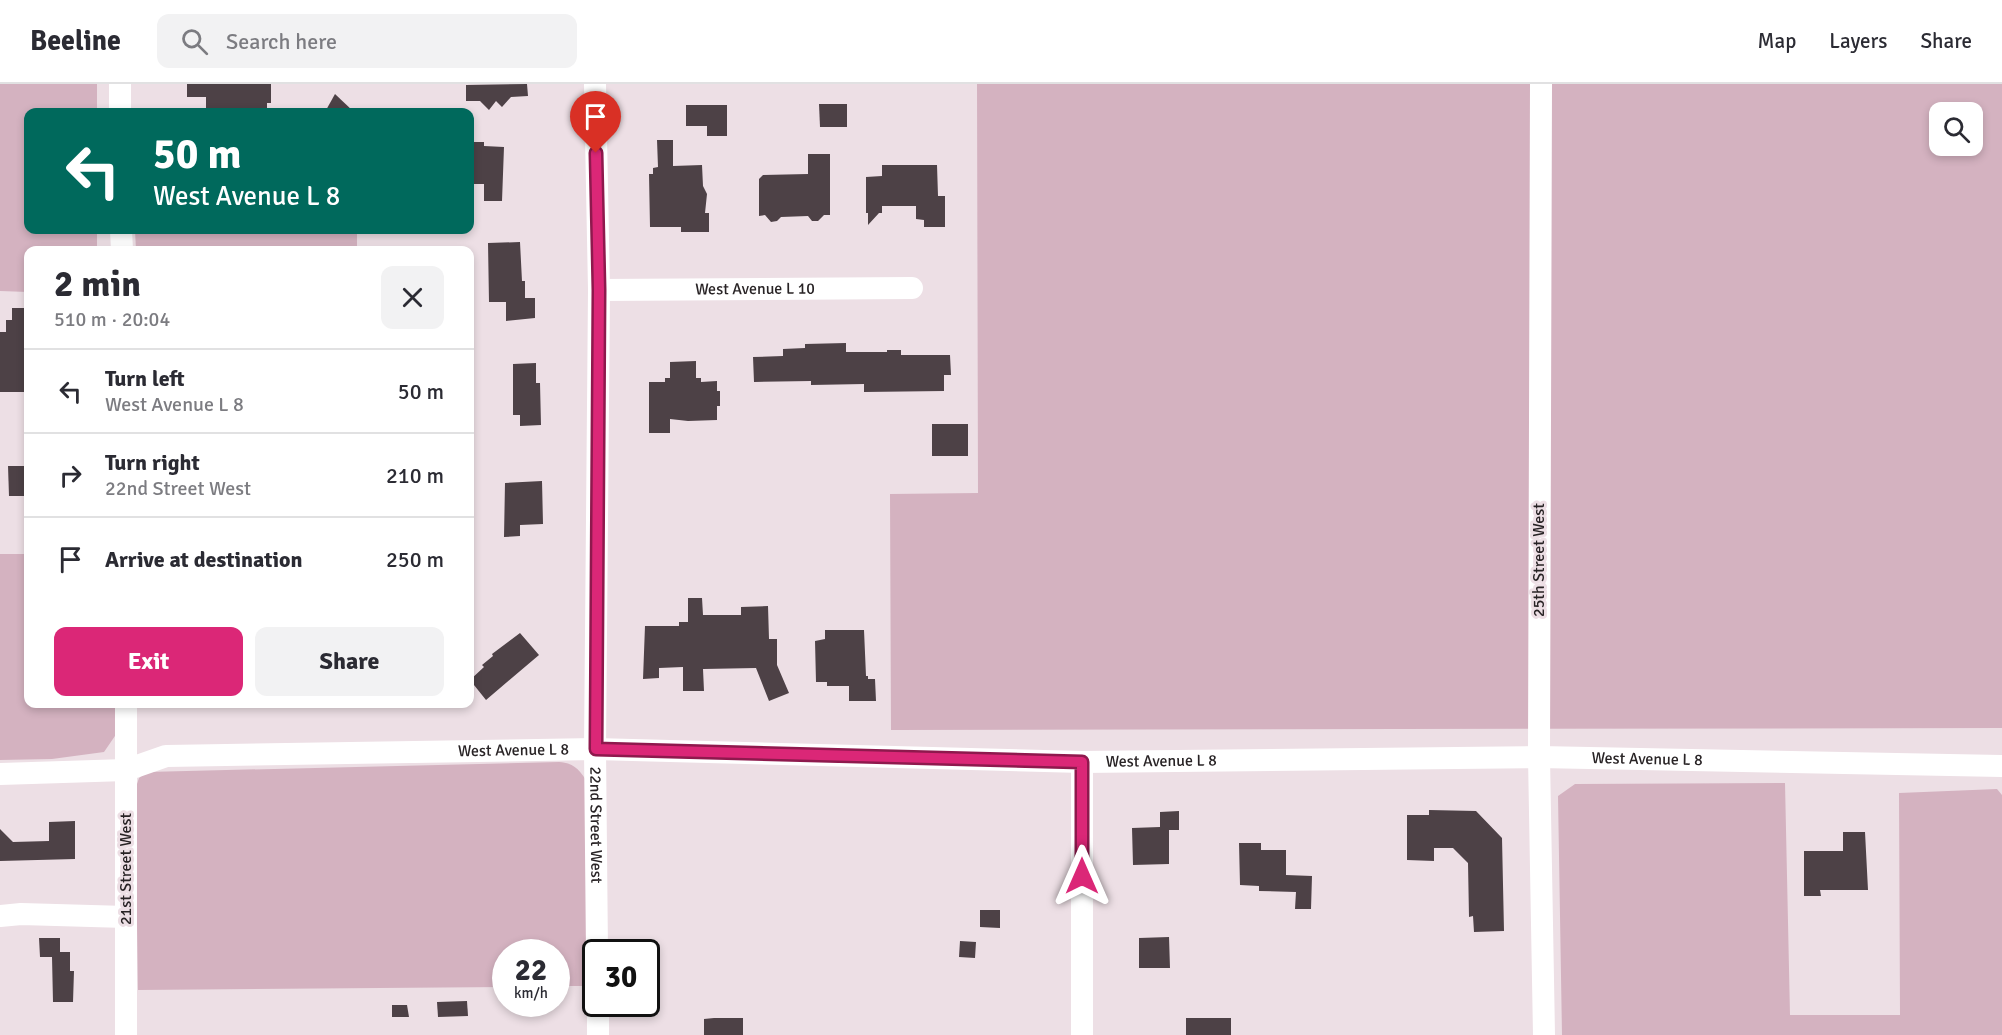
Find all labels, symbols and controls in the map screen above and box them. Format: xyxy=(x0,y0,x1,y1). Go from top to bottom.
search box xyxy=(157,14,577,68)
text: Beeline xyxy=(30,24,121,58)
icon: search xyxy=(178,25,211,58)
text: Search here xyxy=(226,28,337,55)
text: Map xyxy=(1758,28,1796,54)
text: Layers xyxy=(1829,28,1887,54)
text: Share xyxy=(1920,28,1972,54)
pin xyxy=(570,91,621,153)
icon: arrive xyxy=(579,100,612,133)
map controls xyxy=(1929,102,1983,156)
button: search xyxy=(1929,102,1983,156)
text: 50 m xyxy=(153,129,242,180)
icon: left xyxy=(54,132,132,210)
text: West Avenue L 8 xyxy=(153,180,340,213)
text: 2 min xyxy=(54,262,141,307)
button: close xyxy=(381,266,444,329)
street label: West Avenue L 10 xyxy=(695,279,815,299)
text: 510 m · 20:04 xyxy=(54,307,170,332)
text: Turn left xyxy=(105,365,185,392)
icon: left xyxy=(54,375,87,408)
text: 50 m xyxy=(398,378,444,405)
text: West Avenue L 8 xyxy=(105,392,244,417)
text: Turn right xyxy=(105,449,200,476)
icon: right xyxy=(54,459,87,492)
text: 210 m xyxy=(386,462,444,489)
text: 22nd Street West xyxy=(105,476,251,501)
street label: 25th Street West xyxy=(1529,503,1549,617)
icon: arrive xyxy=(54,543,87,576)
text: Arrive at destination xyxy=(105,546,302,573)
text: 250 m xyxy=(386,546,444,573)
button: Exit xyxy=(54,627,243,696)
button: Share xyxy=(255,627,444,696)
street label: West Avenue L 8 xyxy=(458,739,569,761)
street label: West Avenue L 8 xyxy=(1592,748,1703,770)
street label: West Avenue L 8 xyxy=(1106,751,1217,772)
street label: 22nd Street West xyxy=(585,766,606,884)
street label: 21st Street West xyxy=(116,813,136,925)
position arrow xyxy=(1050,844,1114,908)
speed limit sign: 30 xyxy=(582,939,660,1017)
text: 22 xyxy=(515,952,547,989)
text: km/h xyxy=(514,984,548,1002)

